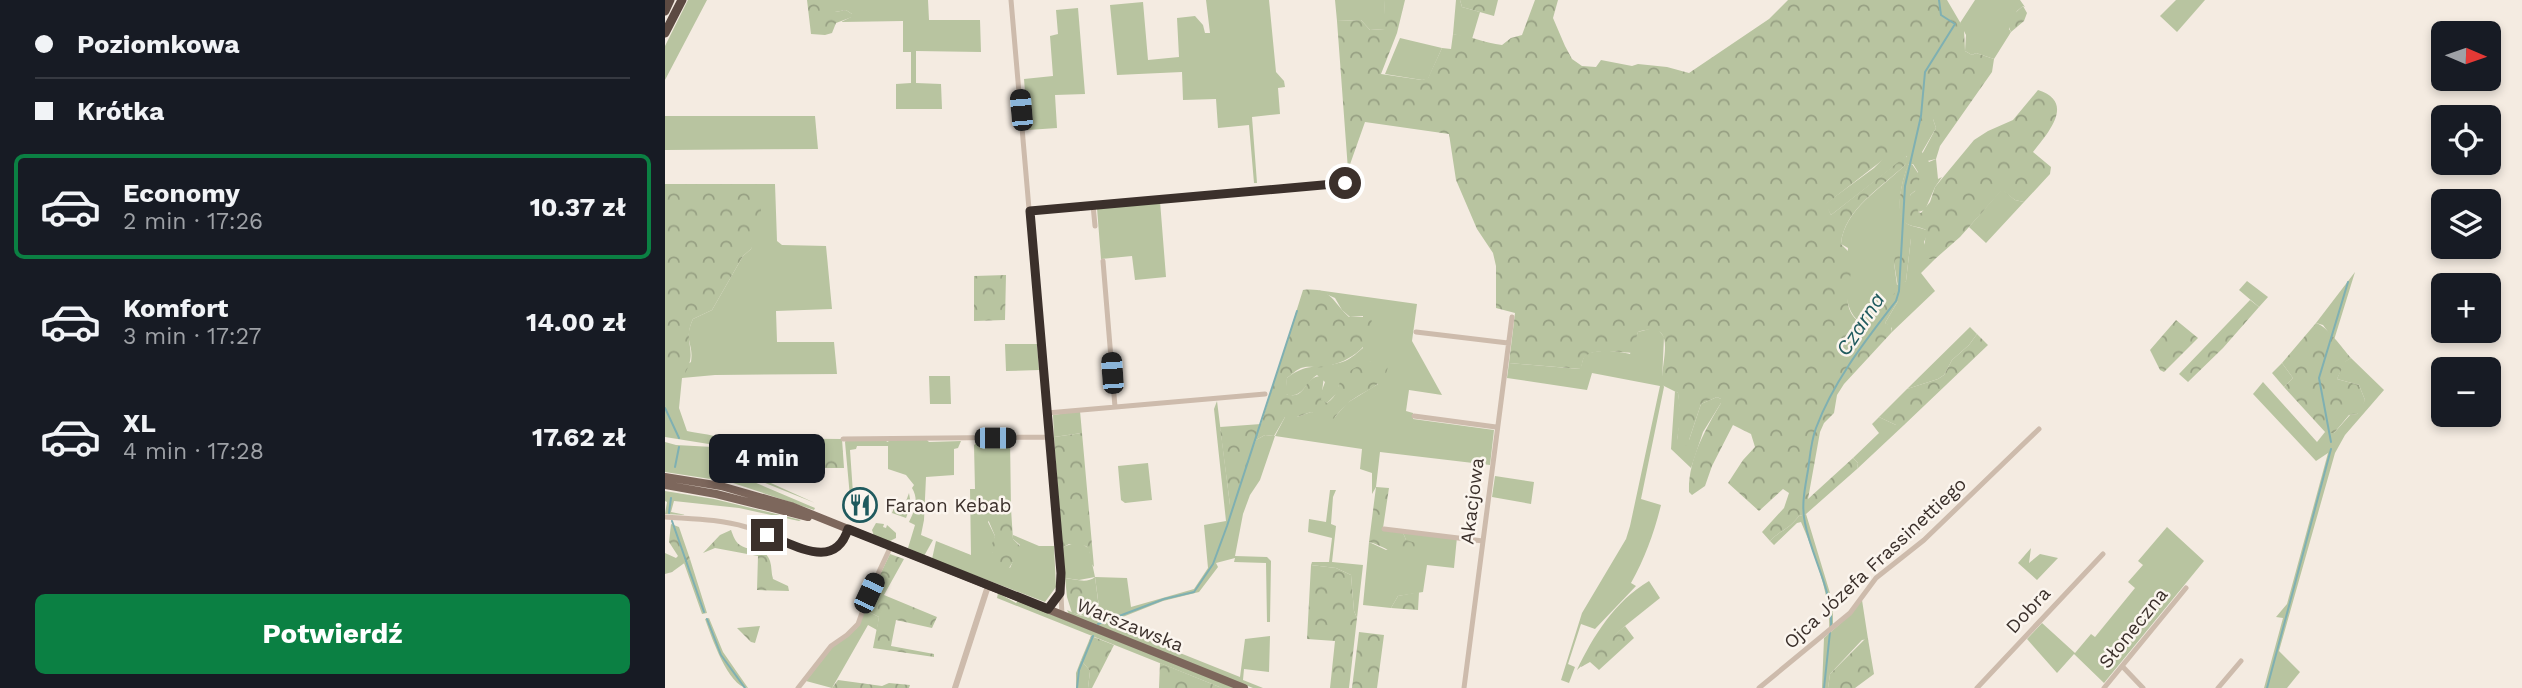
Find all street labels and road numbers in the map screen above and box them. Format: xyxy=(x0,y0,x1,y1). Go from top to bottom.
street label: Akacjowa xyxy=(1455,456,1489,546)
street label: Ojca Józefa Frassinettiego xyxy=(1779,472,1971,654)
street label: Dobra xyxy=(2001,582,2055,638)
street label: Słoneczna xyxy=(2094,583,2173,673)
street label: Warszawska xyxy=(1073,593,1187,657)

